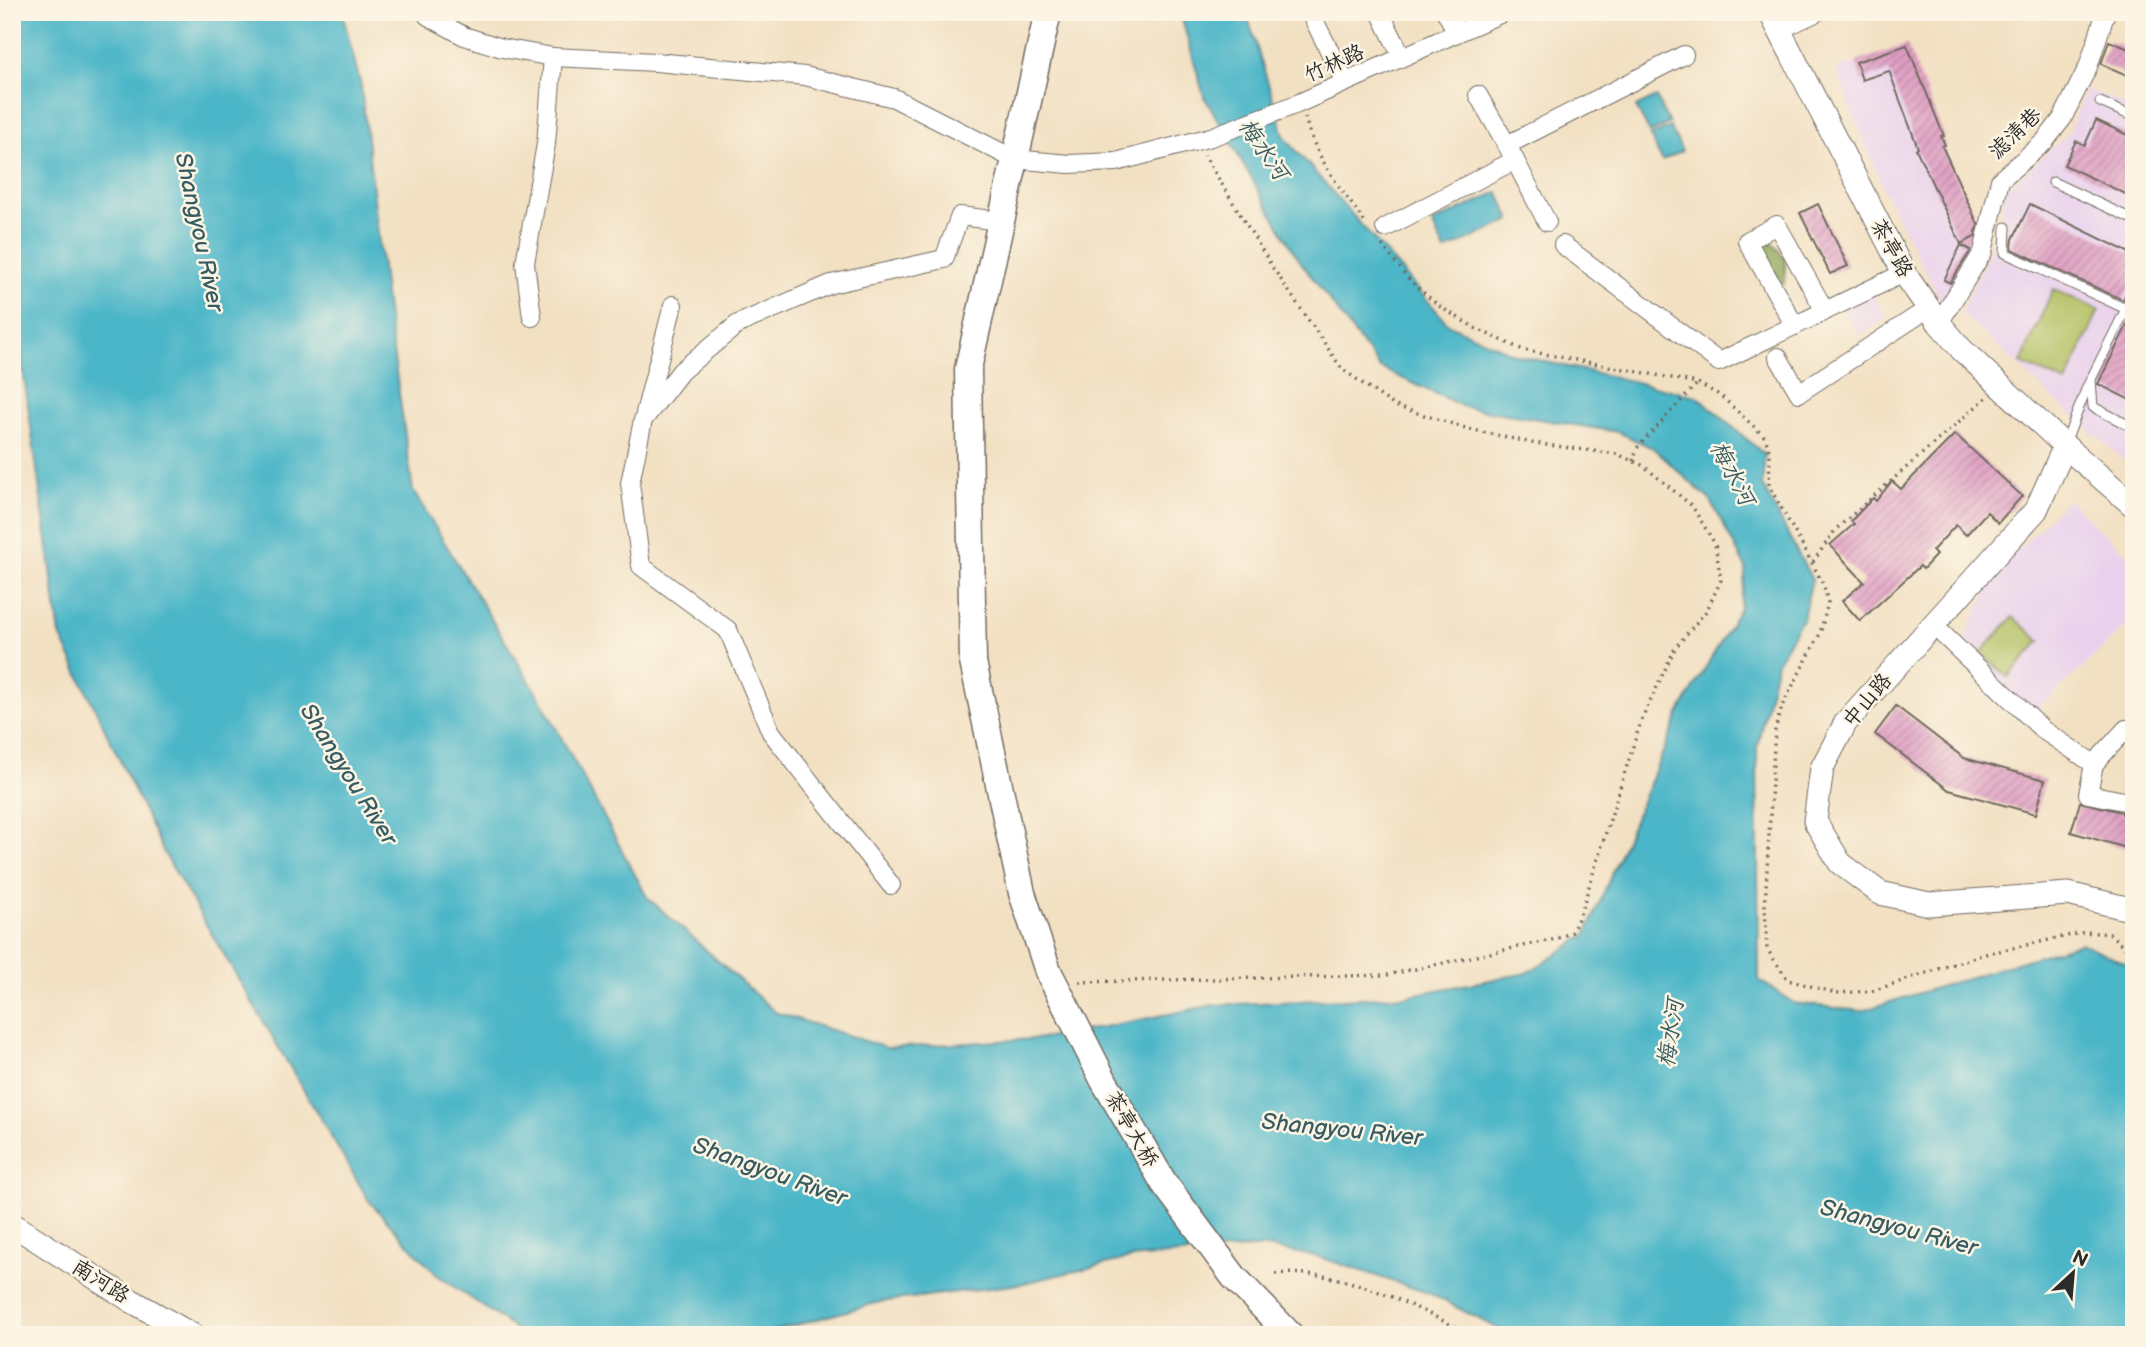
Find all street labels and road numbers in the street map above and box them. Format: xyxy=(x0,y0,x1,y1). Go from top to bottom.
street label: 竹林路 xyxy=(1300,39,1368,88)
street label: 滤清巷 xyxy=(1984,102,2047,164)
street label: 茶亭路 xyxy=(1865,215,1918,282)
street label: 中山路 xyxy=(1838,668,1897,732)
street label: 茶亭大桥 xyxy=(1100,1087,1163,1172)
street label: 南河路 xyxy=(67,1254,134,1309)

